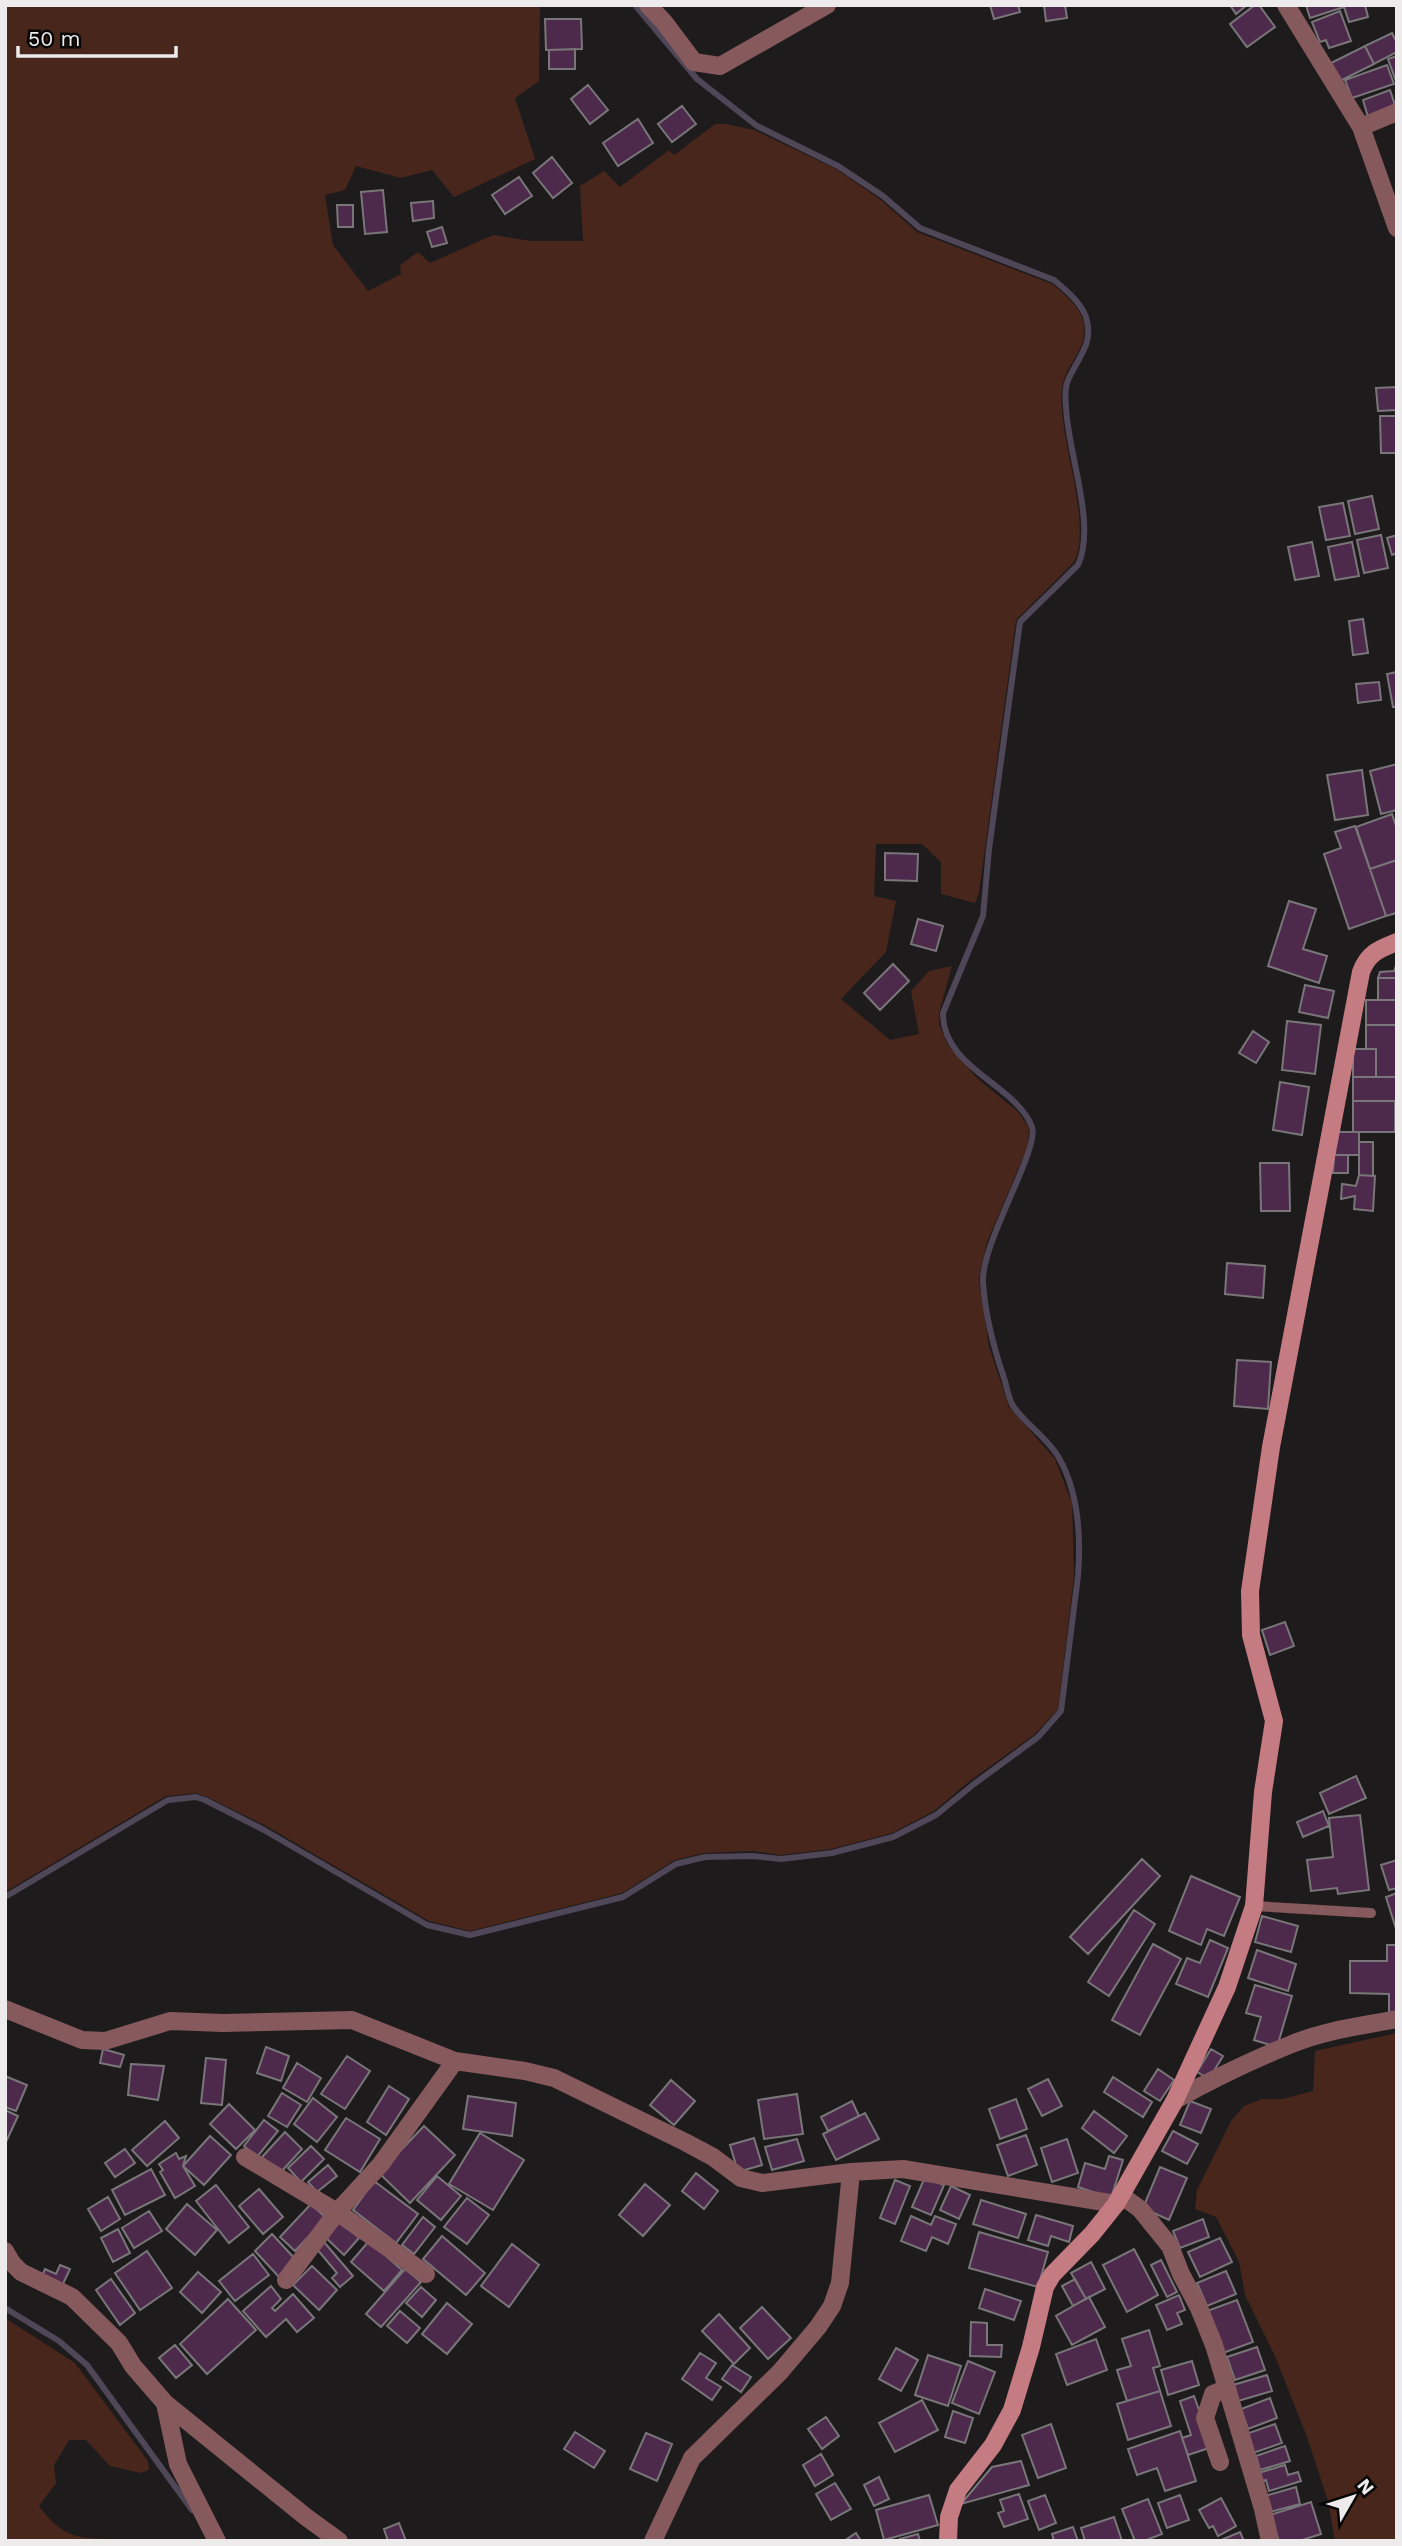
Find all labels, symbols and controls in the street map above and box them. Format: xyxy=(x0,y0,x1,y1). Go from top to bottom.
scale bar xyxy=(18,14,175,58)
text: 50 m xyxy=(28,26,80,51)
north arrow xyxy=(1318,2462,1388,2532)
text: N xyxy=(1352,2474,1379,2499)

